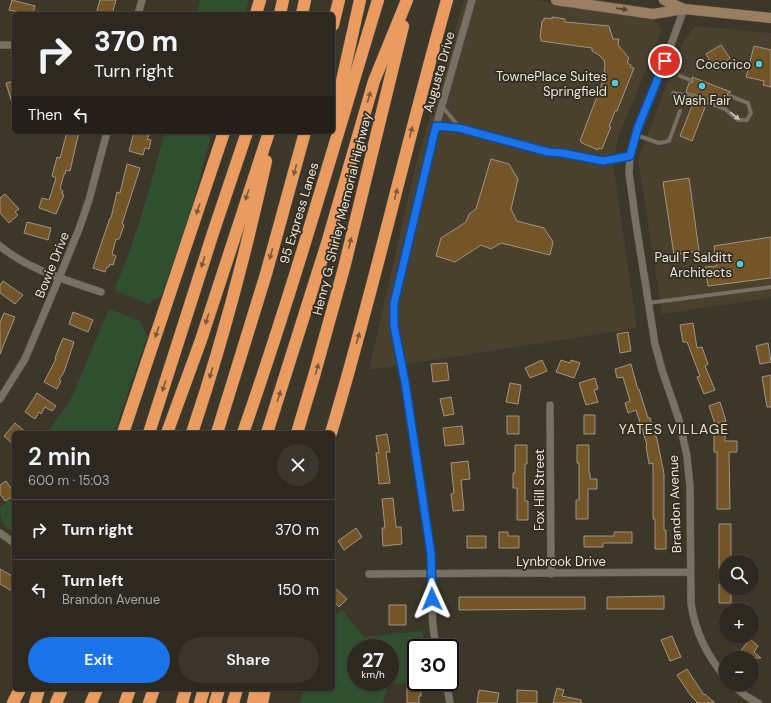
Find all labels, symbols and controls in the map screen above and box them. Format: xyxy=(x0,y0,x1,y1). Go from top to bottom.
one-way arrow xyxy=(616,6,628,13)
text: 370 m xyxy=(94,23,178,60)
icon: right xyxy=(28,28,80,80)
street label: Augusta Drive xyxy=(419,30,459,114)
pin xyxy=(648,44,682,78)
icon: arrive xyxy=(654,50,676,72)
place label: Cocorico xyxy=(696,56,751,73)
text: Turn right xyxy=(94,59,174,83)
marker: Cocorico xyxy=(754,59,764,69)
place label: TownePlace Suites Springfield xyxy=(496,68,607,100)
marker: TownePlace Suites Springfield xyxy=(610,78,620,88)
marker: Wash Fair xyxy=(697,81,707,91)
one-way arrow xyxy=(366,91,372,103)
place label: Wash Fair xyxy=(673,92,731,109)
icon: left xyxy=(70,104,92,126)
text: Then xyxy=(28,105,62,125)
street label: Henry G. Shirley Memorial Highway xyxy=(309,111,375,317)
one-way arrow xyxy=(729,112,740,121)
one-way arrow xyxy=(409,125,415,138)
street label: 95 Express Lanes xyxy=(275,160,323,266)
one-way arrow xyxy=(292,164,298,176)
one-way arrow xyxy=(393,187,399,199)
one-way arrow xyxy=(244,190,250,202)
one-way arrow xyxy=(195,203,201,215)
street label: Bowie Drive xyxy=(31,229,73,301)
one-way arrow xyxy=(347,237,353,249)
one-way arrow xyxy=(268,248,274,260)
place label: Paul F Salditt Architects xyxy=(654,249,732,281)
one-way arrow xyxy=(200,256,206,268)
marker: Paul F Salditt Architects xyxy=(735,259,745,269)
one-way arrow xyxy=(204,313,210,325)
one-way arrow xyxy=(154,326,160,338)
one-way arrow xyxy=(356,332,362,344)
one-way arrow xyxy=(314,363,320,375)
one-way arrow xyxy=(208,367,214,379)
one-way arrow xyxy=(161,380,167,392)
one-way arrow xyxy=(277,390,283,402)
district label: YATES VILLAGE xyxy=(619,420,729,438)
text: 2 min xyxy=(28,441,91,472)
button: close xyxy=(277,444,319,486)
street label: Fox Hill Street xyxy=(531,449,548,531)
street label: Brandon Avenue xyxy=(665,455,685,553)
text: 600 m · 15:03 xyxy=(28,472,110,489)
icon: right xyxy=(28,519,50,541)
text: Turn right xyxy=(62,520,133,540)
text: 370 m xyxy=(275,520,319,540)
street label: Lynbrook Drive xyxy=(516,553,606,570)
map controls xyxy=(719,555,759,691)
button: search xyxy=(719,555,759,595)
text: Turn left xyxy=(62,571,123,591)
position arrow xyxy=(411,578,453,620)
icon: left xyxy=(28,579,50,601)
text: 150 m xyxy=(278,580,319,600)
text: Brandon Avenue xyxy=(62,591,160,608)
button: + xyxy=(719,603,759,643)
button: Exit xyxy=(28,637,170,683)
button: Share xyxy=(178,637,319,683)
speed limit sign: 30 xyxy=(407,639,459,691)
text: 27 xyxy=(362,647,384,673)
button: − xyxy=(719,651,759,691)
text: km/h xyxy=(361,668,385,681)

